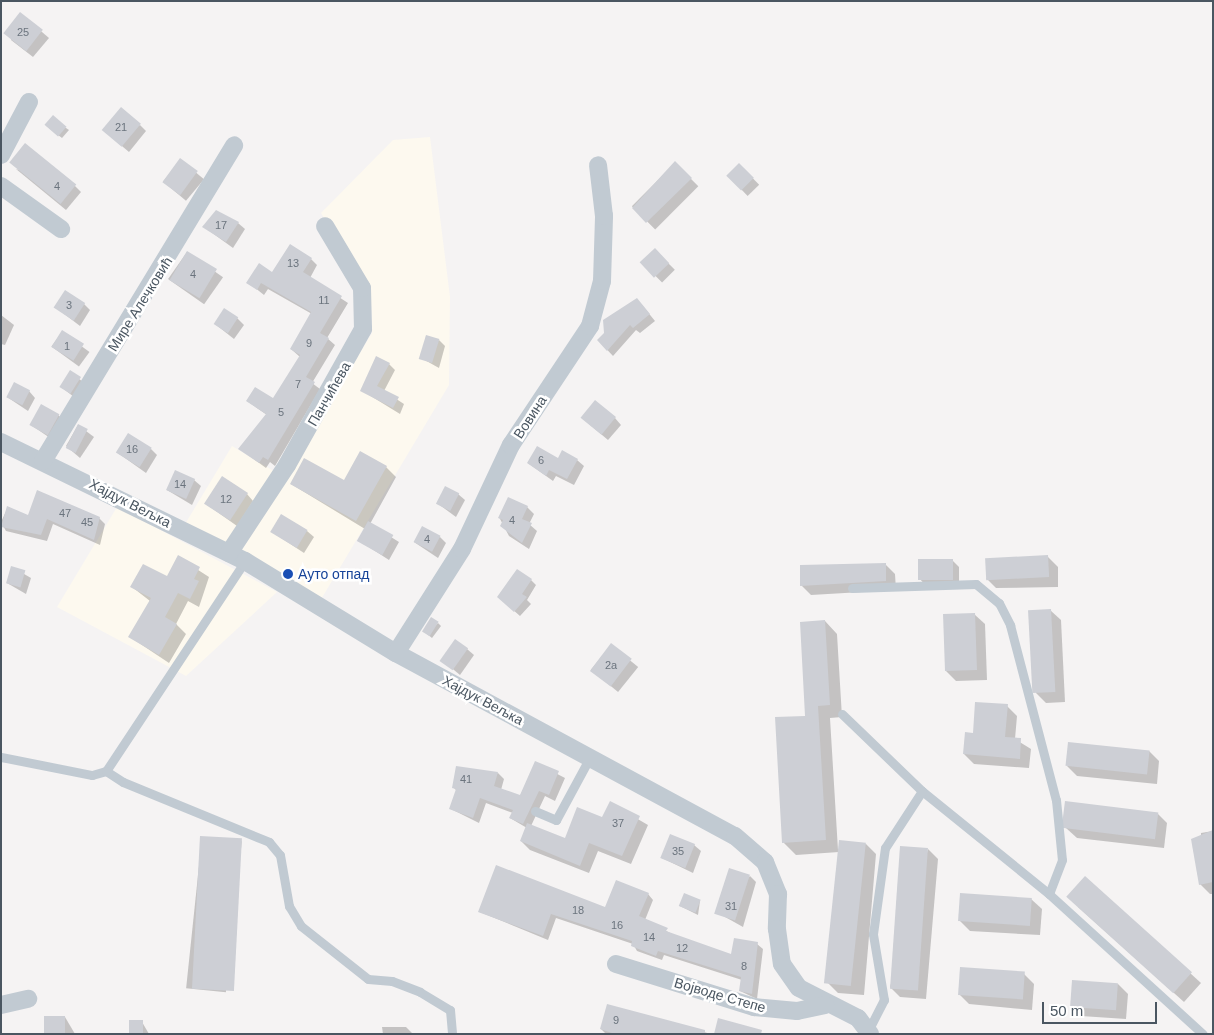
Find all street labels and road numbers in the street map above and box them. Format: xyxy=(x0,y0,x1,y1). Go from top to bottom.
street label: Мире Алечковић xyxy=(104,254,176,354)
street label: Панчићева xyxy=(304,359,354,429)
street label: Вовина xyxy=(510,392,550,442)
street label: Хајдук Вељка xyxy=(86,475,174,531)
street label: Хајдук Вељка xyxy=(440,672,526,728)
street label: Војводе Степе xyxy=(672,974,768,1016)

